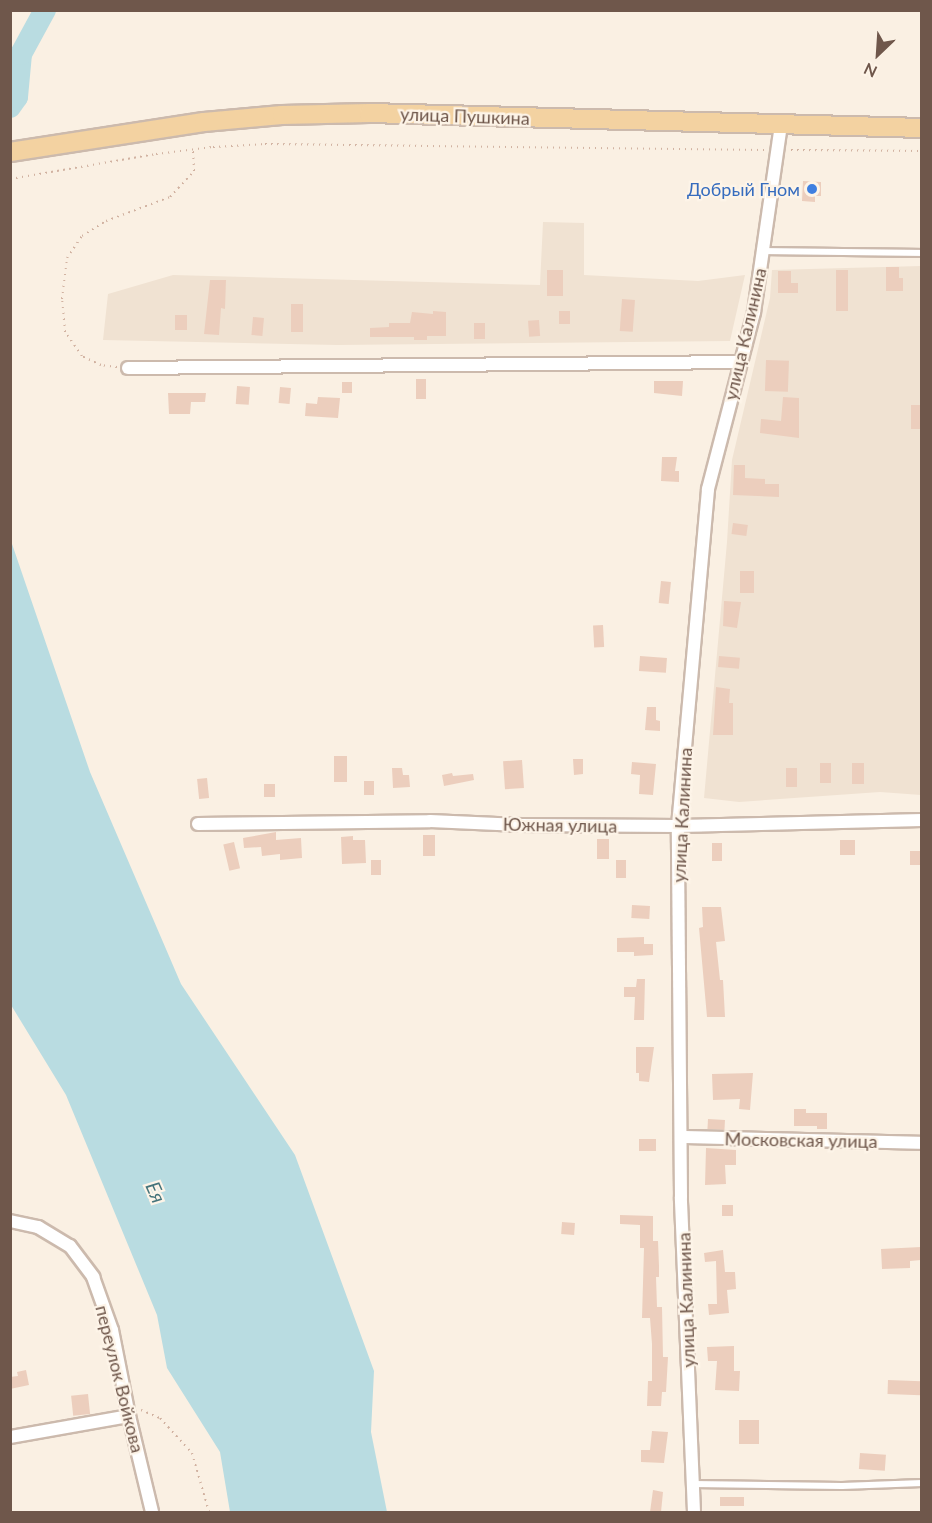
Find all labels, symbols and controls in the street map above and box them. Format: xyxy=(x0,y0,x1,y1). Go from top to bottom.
north arrow xyxy=(848,24,908,84)
text: N xyxy=(861,60,880,82)
street label: улица Пушкина xyxy=(400,103,530,129)
place label: Добрый Гном xyxy=(687,178,800,200)
marker: Добрый Гном xyxy=(805,182,819,196)
street label: улица Калинина xyxy=(719,266,771,402)
street label: улица Калинина xyxy=(668,747,696,883)
street label: Южная улица xyxy=(503,813,617,837)
street label: Московская улица xyxy=(724,1128,878,1152)
water label: Ея xyxy=(141,1178,171,1206)
street label: улица Калинина xyxy=(673,1232,699,1368)
street label: переулок Войкова xyxy=(91,1303,149,1455)

